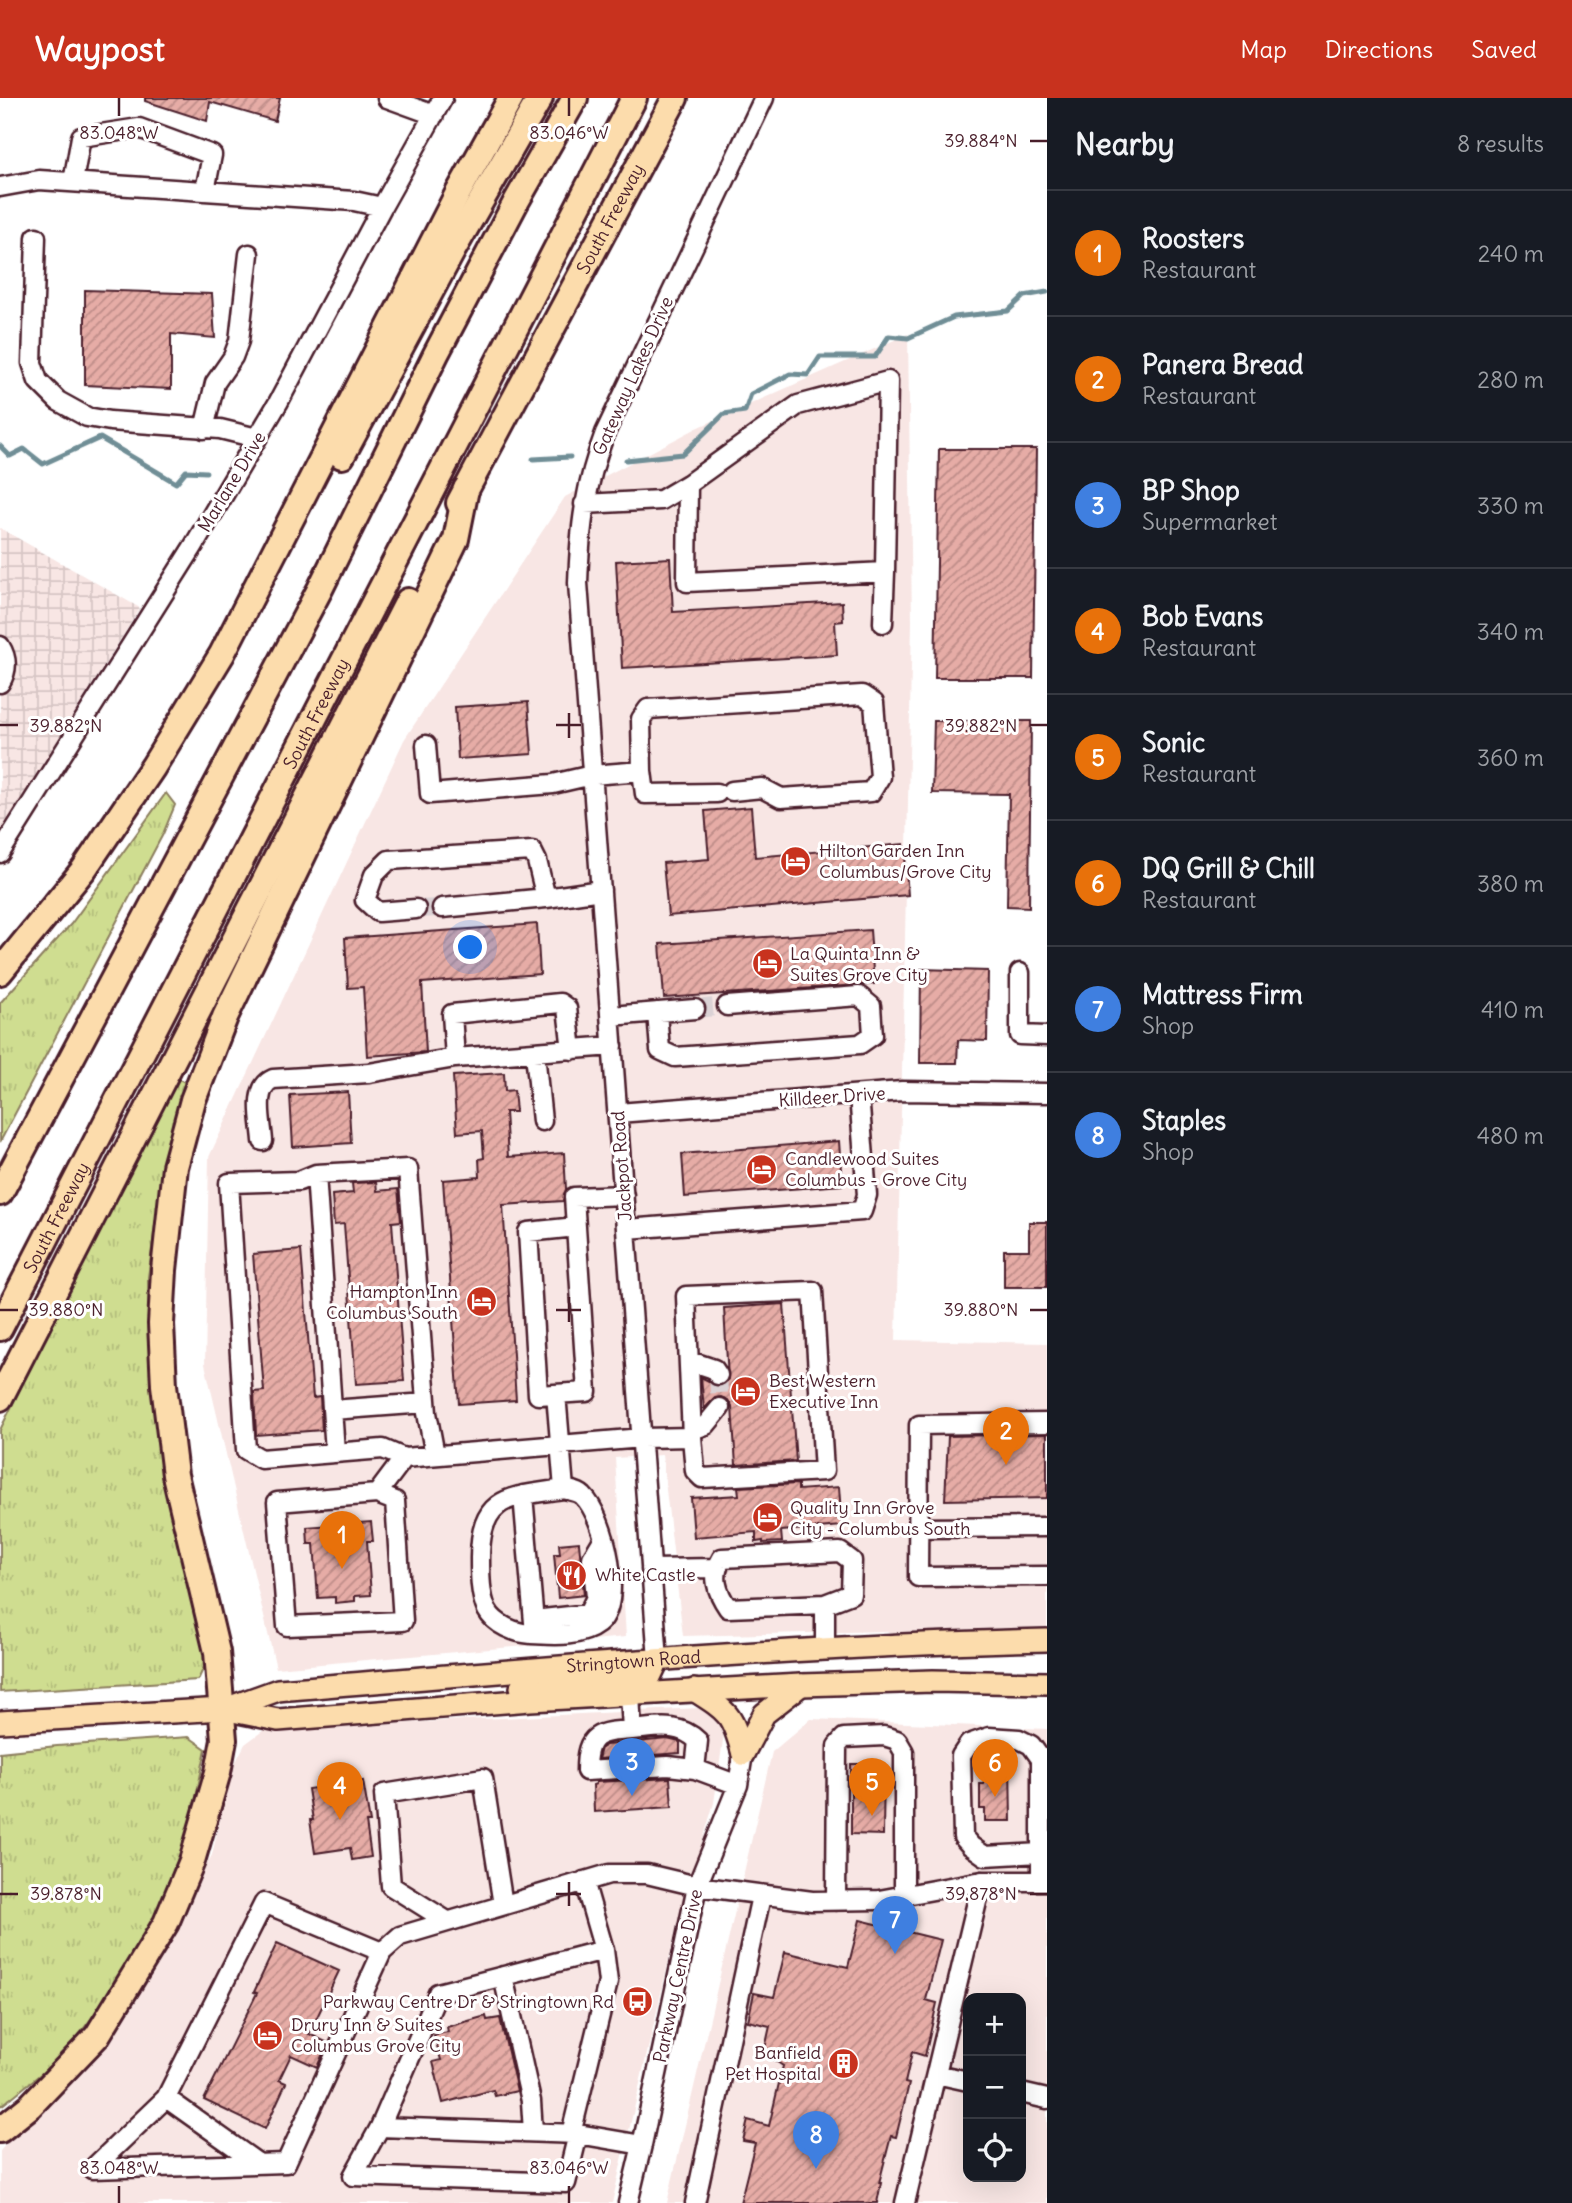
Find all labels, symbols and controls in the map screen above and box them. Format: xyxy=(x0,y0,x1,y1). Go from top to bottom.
text: Waypost xyxy=(35,28,165,70)
text: Map xyxy=(1240,34,1287,64)
text: Directions xyxy=(1325,34,1433,64)
text: Saved xyxy=(1471,34,1537,64)
text: 83.048°W xyxy=(79,121,159,144)
text: 83.046°W xyxy=(529,121,609,144)
text: Nearby xyxy=(1075,125,1175,163)
text: 39.884°N xyxy=(944,129,1018,152)
text: 8 results xyxy=(1457,129,1544,158)
street label: South Freeway xyxy=(571,160,649,278)
text: Roosters xyxy=(1142,222,1244,255)
text: 1 xyxy=(1093,239,1103,268)
text: 240 m xyxy=(1478,239,1544,268)
text: Restaurant xyxy=(1142,255,1256,284)
street label: Gateway Lakes Drive xyxy=(587,293,678,459)
text: Panera Bread xyxy=(1142,348,1303,381)
text: 2 xyxy=(1092,365,1104,394)
text: 280 m xyxy=(1477,365,1544,394)
text: Restaurant xyxy=(1142,381,1256,410)
street label: Marlane Drive xyxy=(193,427,271,536)
text: BP Shop xyxy=(1142,474,1240,507)
text: 3 xyxy=(1091,491,1105,520)
text: 330 m xyxy=(1477,491,1544,520)
text: Supermarket xyxy=(1142,507,1278,536)
text: Bob Evans xyxy=(1142,600,1263,633)
text: 4 xyxy=(1091,617,1105,646)
text: 340 m xyxy=(1477,617,1544,646)
text: Restaurant xyxy=(1142,633,1256,662)
street label: South Freeway xyxy=(278,654,354,773)
text: 39.882°N xyxy=(30,714,102,737)
text: 39.882°N xyxy=(945,714,1017,737)
text: Sonic xyxy=(1142,726,1205,759)
text: 5 xyxy=(1091,743,1105,772)
text: 360 m xyxy=(1477,743,1544,772)
text: Restaurant xyxy=(1142,759,1256,788)
place label: Hilton Garden Inn Columbus/Grove City xyxy=(819,839,991,883)
hotel icon: Hilton Garden Inn Columbus/Grove City xyxy=(779,844,813,878)
text: DQ Grill & Chill xyxy=(1142,852,1315,885)
text: 6 xyxy=(1091,869,1105,898)
text: 380 m xyxy=(1477,869,1544,898)
text: Restaurant xyxy=(1142,885,1256,914)
your location xyxy=(453,930,487,964)
place label: La Quinta Inn & Suites Grove City xyxy=(790,942,928,986)
hotel icon: La Quinta Inn & Suites Grove City xyxy=(750,947,784,981)
text: Mattress Firm xyxy=(1142,978,1303,1011)
text: 7 xyxy=(1092,995,1104,1024)
text: 410 m xyxy=(1481,995,1544,1024)
text: Shop xyxy=(1142,1011,1194,1040)
street label: Killdeer Drive xyxy=(778,1081,886,1112)
text: Staples xyxy=(1142,1104,1226,1137)
street label: Jackpot Road xyxy=(606,1110,637,1222)
text: 8 xyxy=(1091,1121,1105,1150)
text: 480 m xyxy=(1477,1121,1544,1150)
text: Shop xyxy=(1142,1137,1194,1166)
place label: Candlewood Suites Columbus - Grove City xyxy=(785,1147,967,1191)
hotel icon: Candlewood Suites Columbus - Grove City xyxy=(745,1152,779,1186)
street label: South Freeway xyxy=(18,1158,94,1277)
place label: Hampton Inn Columbus South xyxy=(326,1280,458,1324)
hotel icon: Hampton Inn Columbus South xyxy=(464,1285,498,1319)
text: 39.880°N xyxy=(29,1298,103,1321)
text: 39.880°N xyxy=(944,1298,1018,1321)
place label: Best Western Executive Inn xyxy=(769,1369,879,1413)
hotel icon: Best Western Executive Inn xyxy=(729,1374,763,1408)
pin: 2 xyxy=(983,1407,1029,1465)
place label: Quality Inn Grove City - Columbus South xyxy=(790,1496,971,1540)
hotel icon: Quality Inn Grove City - Columbus South xyxy=(750,1501,784,1535)
pin: 1 xyxy=(319,1511,365,1569)
restaurant icon: White Castle xyxy=(555,1558,589,1592)
place label: White Castle xyxy=(595,1563,696,1586)
street label: Stringtown Road xyxy=(565,1645,702,1677)
pin: 3 xyxy=(609,1738,655,1796)
pin: 6 xyxy=(972,1739,1018,1797)
pin: 5 xyxy=(849,1758,895,1816)
pin: 4 xyxy=(317,1762,363,1820)
text: 39.878°N xyxy=(30,1882,102,1905)
text: 39.878°N xyxy=(945,1882,1017,1905)
street label: Parkway Centre Drive xyxy=(648,1887,707,2065)
pin: 7 xyxy=(872,1896,918,1954)
bus stop icon: Parkway Centre Dr & Stringtown Rd xyxy=(620,1985,654,2019)
place label: Parkway Centre Dr & Stringtown Rd xyxy=(323,1990,614,2013)
map controls xyxy=(963,1993,1026,2182)
button: + xyxy=(963,1993,1026,2056)
place label: Drury Inn & Suites Columbus Grove City xyxy=(291,2013,461,2057)
hotel icon: Drury Inn & Suites Columbus Grove City xyxy=(251,2018,285,2052)
place label: Banfield Pet Hospital xyxy=(725,2041,821,2085)
building icon: Banfield Pet Hospital xyxy=(827,2046,861,2080)
button: − xyxy=(963,2056,1026,2119)
pin: 8 xyxy=(793,2111,839,2169)
button: locate xyxy=(963,2119,1026,2182)
text: 83.048°W xyxy=(79,2156,159,2179)
text: 83.046°W xyxy=(529,2156,609,2179)

